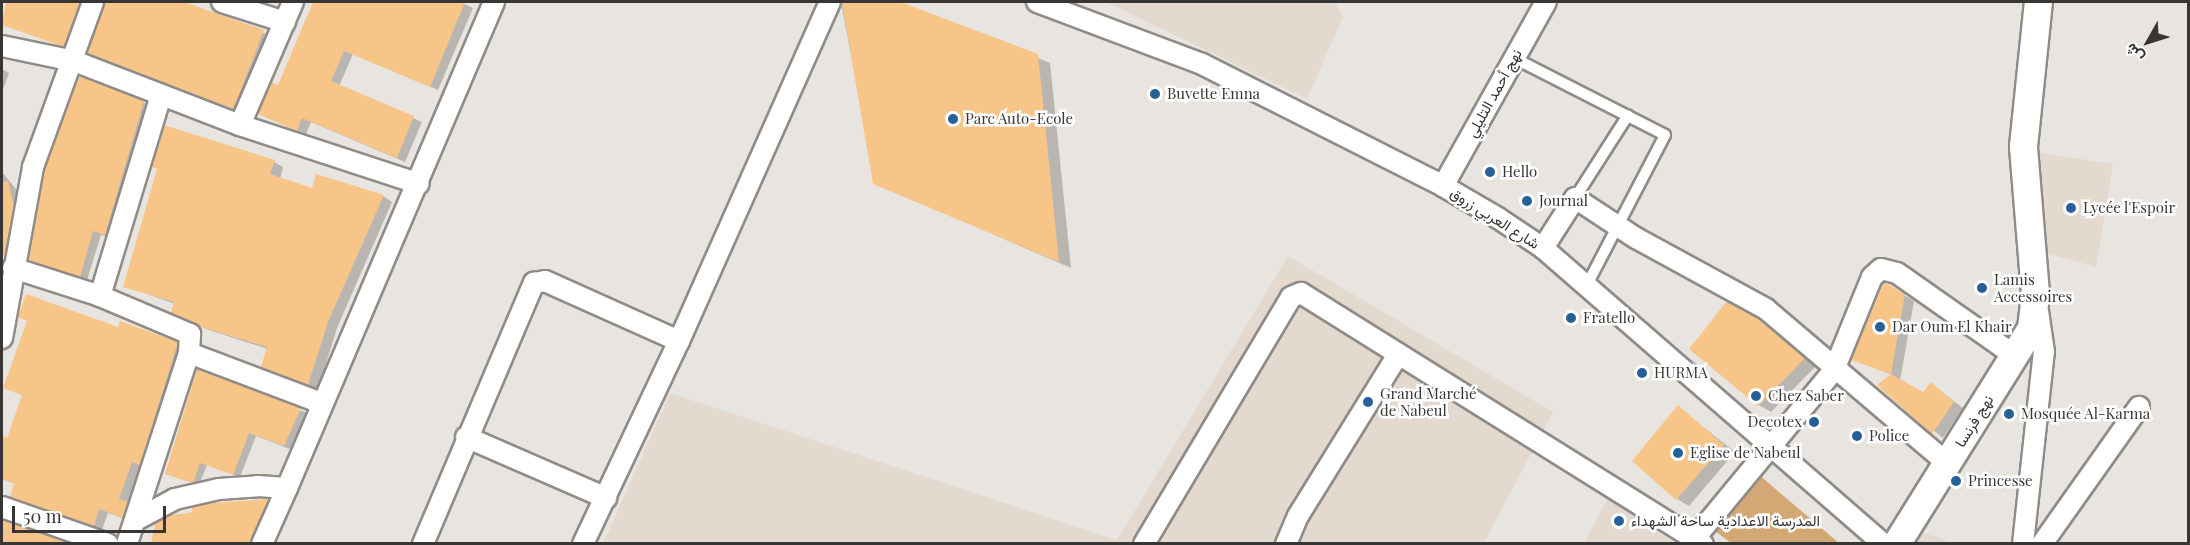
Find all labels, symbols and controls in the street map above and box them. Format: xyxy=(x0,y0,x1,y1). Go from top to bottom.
north arrow xyxy=(2118,12,2178,72)
text: ش xyxy=(2119,40,2148,68)
street label: نهج أحمد التليلي xyxy=(1462,46,1526,140)
place label: Buvette Emna xyxy=(1167,85,1260,103)
marker: Buvette Emna xyxy=(1148,87,1162,101)
place label: Parc Auto-Ecole xyxy=(965,110,1073,128)
marker: Parc Auto-Ecole xyxy=(946,112,960,126)
place label: Hello xyxy=(1502,163,1537,181)
marker: Hello xyxy=(1483,165,1497,179)
street label: شارع العربي زروق xyxy=(1447,183,1543,253)
place label: Journal xyxy=(1539,192,1588,210)
marker: Journal xyxy=(1520,194,1534,208)
place label: Lycée l'Espoir xyxy=(2083,199,2176,217)
marker: Lycée l'Espoir xyxy=(2064,201,2078,215)
place label: Lamis Accessoires xyxy=(1994,270,2072,305)
marker: Lamis Accessoires xyxy=(1975,281,1989,295)
place label: Fratello xyxy=(1583,309,1635,327)
marker: Fratello xyxy=(1564,311,1578,325)
place label: Dar Oum El Khair xyxy=(1892,318,2012,336)
marker: Dar Oum El Khair xyxy=(1873,320,1887,334)
place label: HURMA xyxy=(1654,364,1708,382)
marker: HURMA xyxy=(1635,366,1649,380)
place label: Grand Marché de Nabeul xyxy=(1380,384,1477,419)
place label: Chez Saber xyxy=(1768,387,1844,405)
marker: Chez Saber xyxy=(1749,389,1763,403)
street label: نهج فرنسا xyxy=(1951,392,1997,450)
marker: Grand Marché de Nabeul xyxy=(1361,395,1375,409)
place label: Mosquée Al-Karma xyxy=(2021,405,2151,423)
marker: Mosquée Al-Karma xyxy=(2002,407,2016,421)
place label: Decotex xyxy=(1748,413,1802,431)
marker: Decotex xyxy=(1807,415,1821,429)
place label: Police xyxy=(1869,427,1909,445)
marker: Police xyxy=(1850,429,1864,443)
place label: Eglise de Nabeul xyxy=(1690,444,1801,462)
marker: Eglise de Nabeul xyxy=(1671,446,1685,460)
place label: Princesse xyxy=(1968,472,2033,490)
marker: Princesse xyxy=(1949,474,1963,488)
scale bar xyxy=(15,494,170,532)
text: 50 m xyxy=(23,504,62,528)
place label: المدرسة الاعدادية ساحة الشهداء xyxy=(1631,512,1820,530)
marker: المدرسة الاعدادية ساحة الشهداء xyxy=(1612,514,1626,528)

